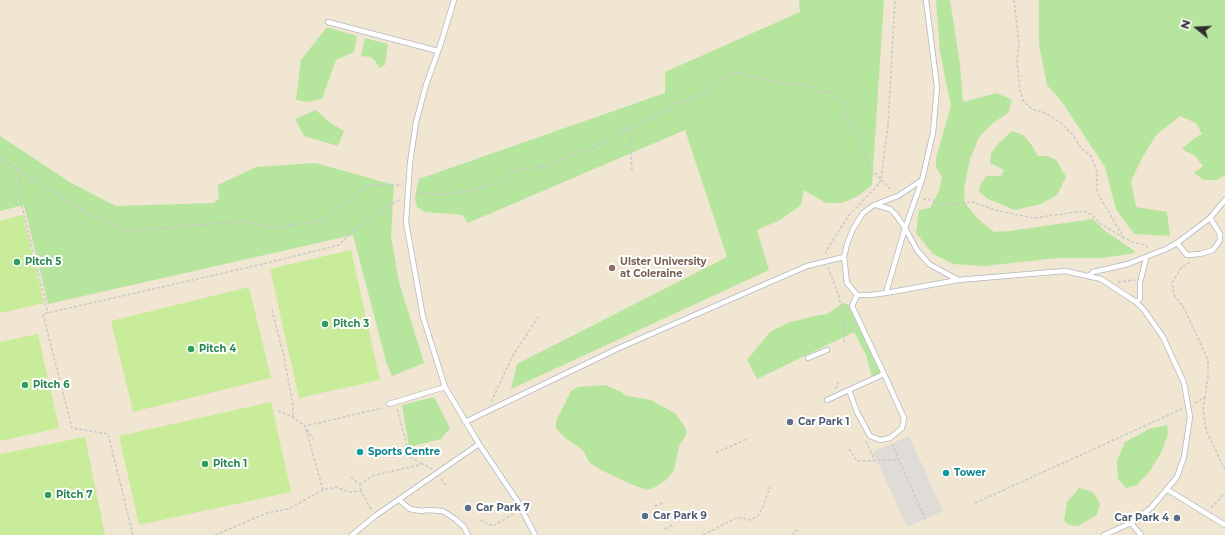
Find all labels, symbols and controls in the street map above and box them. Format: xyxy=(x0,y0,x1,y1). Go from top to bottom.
north arrow xyxy=(1177,8,1217,48)
text: N xyxy=(1178,18,1194,31)
place label: Pitch 5 xyxy=(25,256,61,268)
place label: Ulster University at Coleraine xyxy=(620,256,706,280)
marker: Pitch 5 xyxy=(12,257,22,267)
marker: Ulster University at Coleraine xyxy=(607,263,617,273)
place label: Pitch 3 xyxy=(333,318,369,330)
marker: Pitch 3 xyxy=(320,319,330,329)
place label: Pitch 4 xyxy=(199,343,236,355)
marker: Pitch 4 xyxy=(186,344,196,354)
place label: Pitch 6 xyxy=(33,379,69,391)
marker: Pitch 6 xyxy=(20,380,30,390)
place label: Car Park 1 xyxy=(798,416,849,428)
marker: Car Park 1 xyxy=(785,417,795,427)
place label: Sports Centre xyxy=(368,446,440,458)
marker: Sports Centre xyxy=(355,447,365,457)
place label: Pitch 1 xyxy=(213,458,247,470)
marker: Pitch 1 xyxy=(200,459,210,469)
place label: Tower xyxy=(954,467,986,479)
marker: Tower xyxy=(941,468,951,478)
place label: Pitch 7 xyxy=(56,489,92,501)
marker: Pitch 7 xyxy=(43,490,53,500)
place label: Car Park 7 xyxy=(476,502,530,514)
marker: Car Park 7 xyxy=(463,503,473,513)
place label: Car Park 9 xyxy=(653,510,707,522)
marker: Car Park 9 xyxy=(640,511,650,521)
place label: Car Park 4 xyxy=(1115,512,1169,524)
marker: Car Park 4 xyxy=(1172,513,1182,523)

